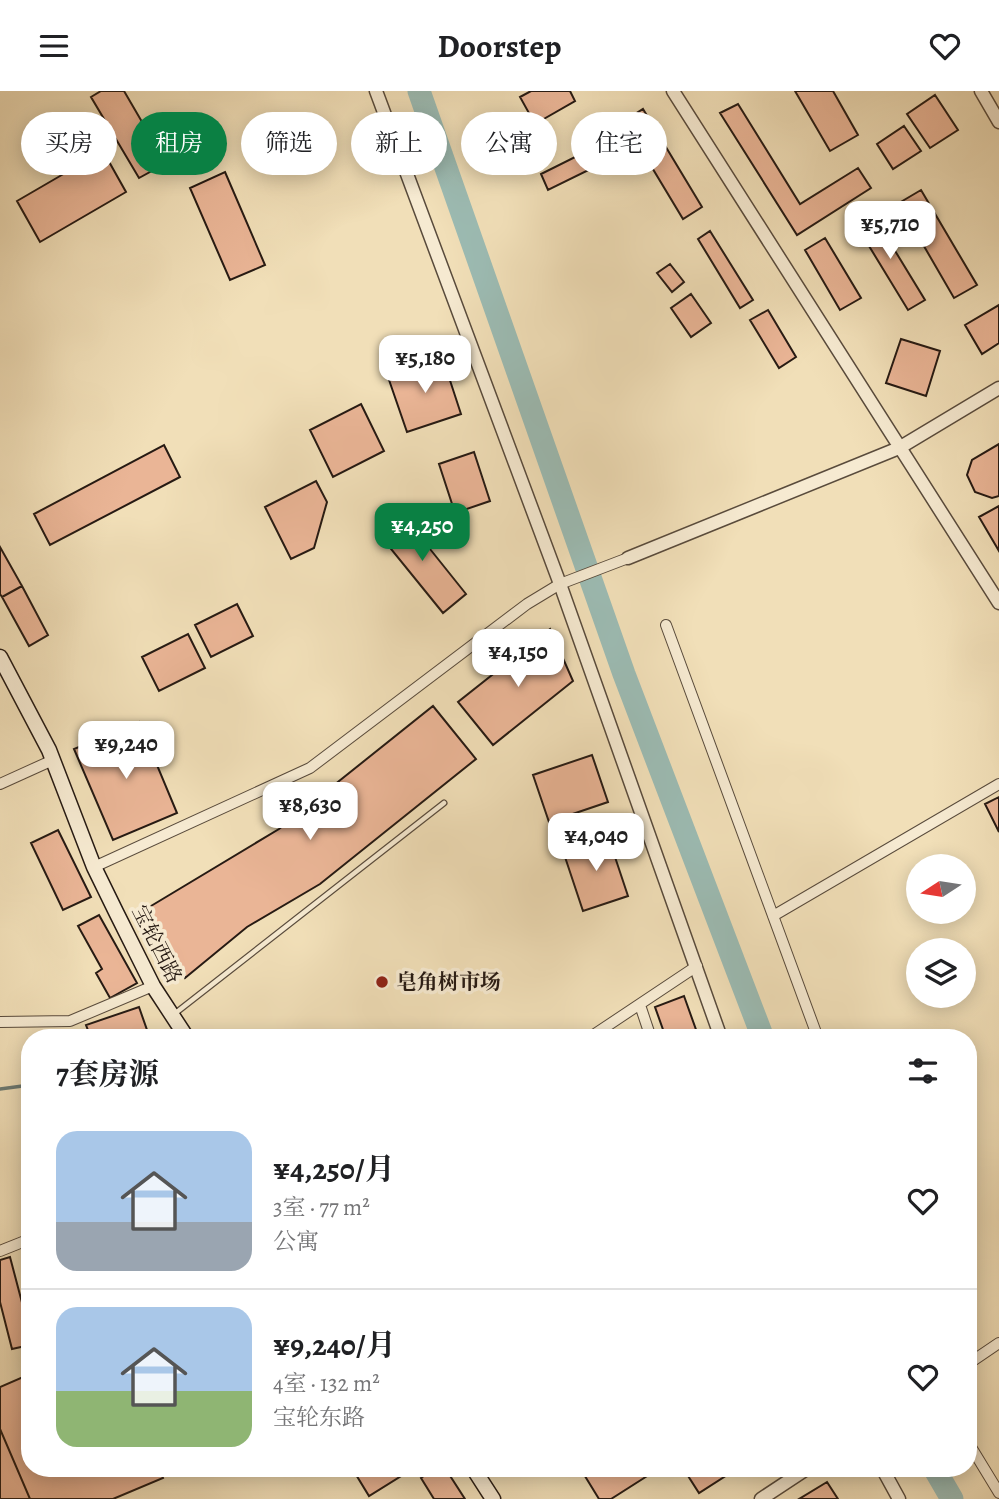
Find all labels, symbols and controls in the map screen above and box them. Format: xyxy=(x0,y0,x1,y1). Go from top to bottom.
text: Doorstep xyxy=(438,24,561,68)
icon: menu xyxy=(35,27,73,65)
icon: heart xyxy=(926,27,964,65)
chip: 买房 xyxy=(21,112,117,175)
chip: 租房 xyxy=(131,112,227,175)
chip: 筛选 xyxy=(241,112,337,175)
chip: 新上 xyxy=(351,112,447,175)
chip: 公寓 xyxy=(461,112,557,175)
chip: 住宅 xyxy=(571,112,667,175)
pin: ¥5,710 xyxy=(833,201,947,261)
text: ¥5,710 xyxy=(861,208,919,239)
pin: ¥5,180 xyxy=(368,335,482,395)
text: ¥5,180 xyxy=(395,342,455,373)
pin: ¥4,250 xyxy=(365,503,479,563)
text: ¥4,250 xyxy=(391,510,453,541)
pin: ¥4,150 xyxy=(461,629,575,689)
text: ¥4,150 xyxy=(488,636,548,667)
pin: ¥9,240 xyxy=(69,721,183,781)
text: ¥9,240 xyxy=(94,728,158,759)
pin: ¥8,630 xyxy=(253,783,367,842)
text: ¥8,630 xyxy=(279,789,341,820)
pin: ¥4,040 xyxy=(539,813,653,873)
text: ¥4,040 xyxy=(564,820,628,851)
north arrow xyxy=(906,854,976,924)
map controls xyxy=(906,854,976,1008)
street label: 宝轮西路 xyxy=(125,900,189,988)
button: layers xyxy=(906,938,976,1008)
place label: 皂角树市场 xyxy=(396,968,501,996)
marker: 皂角树市场 xyxy=(374,974,390,990)
icon: filters xyxy=(904,1052,942,1090)
text: 7套房源 xyxy=(56,1054,159,1094)
text: ¥4,250/月 xyxy=(273,1149,395,1189)
icon: home xyxy=(112,1159,196,1243)
icon: heart xyxy=(904,1182,942,1220)
text: 3室 · 77 m² xyxy=(273,1192,370,1223)
text: 公寓 xyxy=(273,1226,319,1257)
text: ¥9,240/月 xyxy=(273,1325,396,1365)
icon: home xyxy=(112,1335,196,1419)
icon: heart xyxy=(904,1358,942,1396)
text: 4室 · 132 m² xyxy=(273,1368,380,1399)
text: 宝轮东路 xyxy=(273,1402,365,1433)

